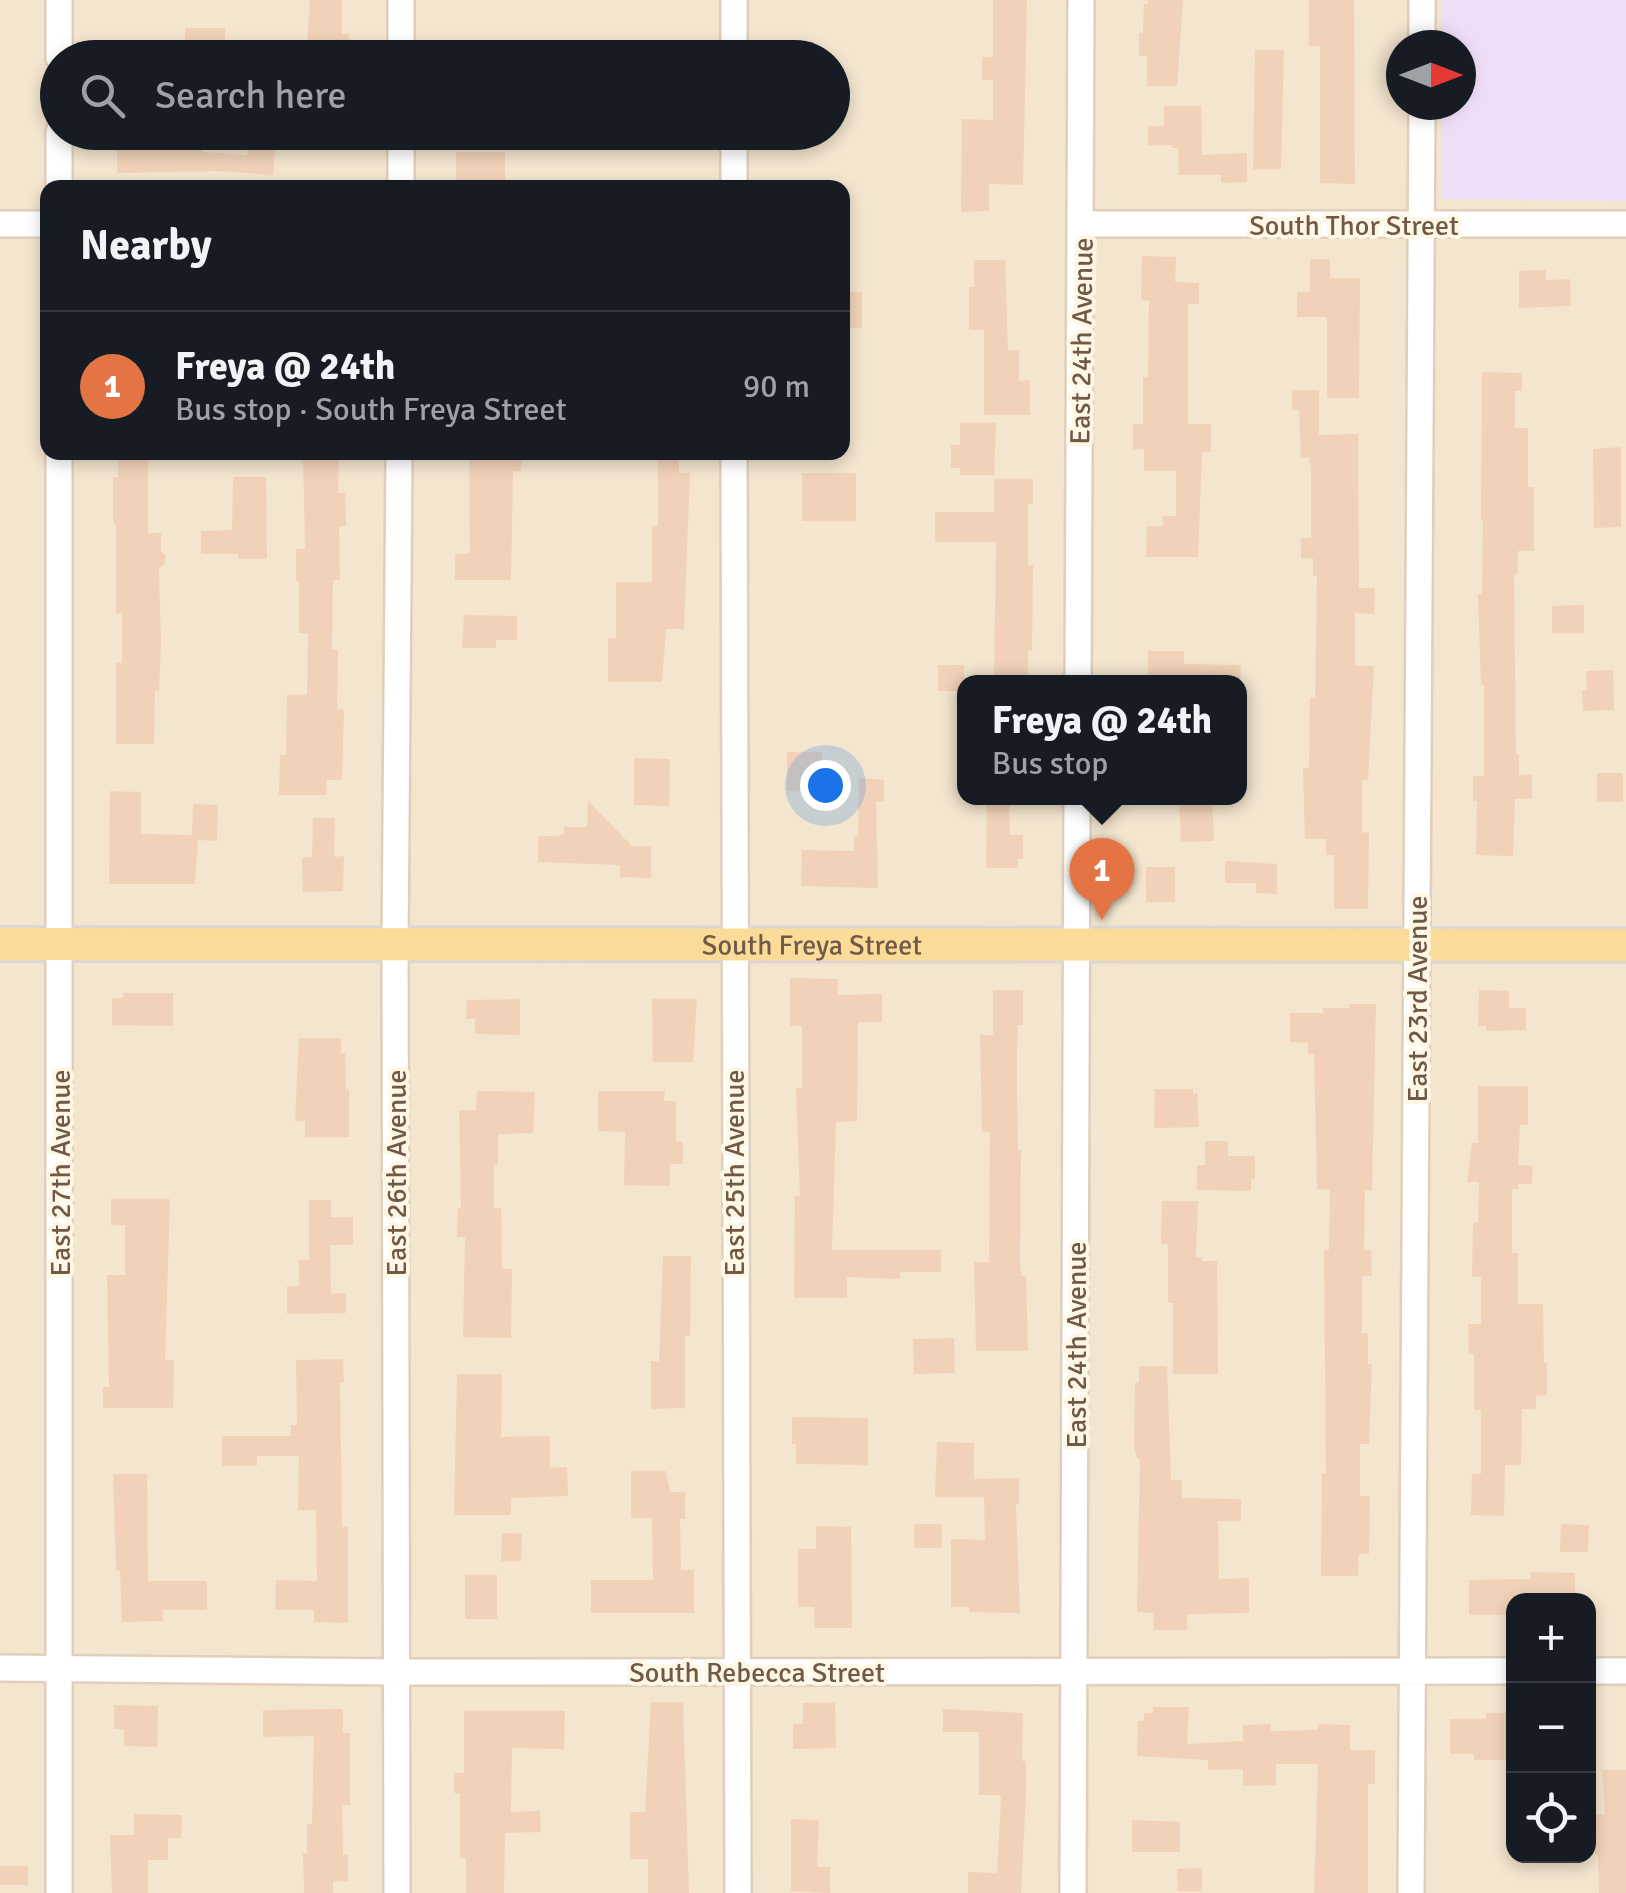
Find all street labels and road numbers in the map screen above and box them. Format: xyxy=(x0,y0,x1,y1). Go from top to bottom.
street label: South Thor Street xyxy=(1249,209,1459,243)
street label: East 24th Avenue xyxy=(1063,237,1101,445)
street label: East 23rd Avenue xyxy=(1401,896,1435,1102)
street label: South Freya Street xyxy=(702,928,922,963)
street label: East 27th Avenue xyxy=(44,1069,78,1277)
street label: East 26th Avenue xyxy=(380,1069,414,1277)
street label: East 25th Avenue xyxy=(718,1069,752,1277)
street label: East 24th Avenue xyxy=(1060,1241,1094,1449)
street label: South Rebecca Street xyxy=(629,1656,885,1690)

